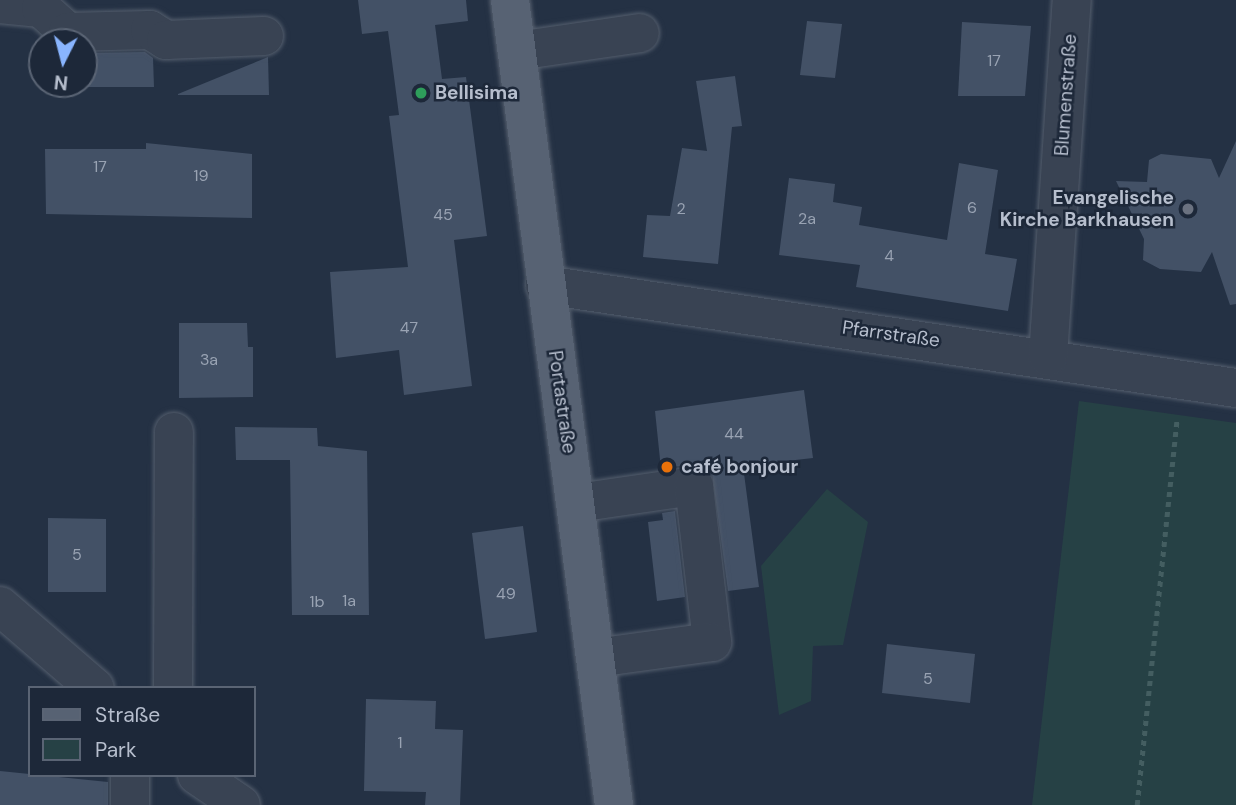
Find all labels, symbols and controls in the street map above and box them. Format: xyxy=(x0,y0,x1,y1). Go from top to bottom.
north arrow xyxy=(28,28,98,98)
street label: Blumenstraße xyxy=(1050,33,1082,157)
house number: 17 xyxy=(987,51,1001,71)
text: N xyxy=(53,69,69,96)
place label: Bellisima xyxy=(435,82,518,104)
marker: Bellisima xyxy=(413,85,429,101)
house number: 17 xyxy=(93,157,107,177)
house number: 19 xyxy=(193,166,209,186)
place label: Evangelische Kirche Barkhausen xyxy=(1000,187,1174,231)
house number: 6 xyxy=(967,198,977,218)
house number: 2 xyxy=(676,199,686,219)
marker: Evangelische Kirche Barkhausen xyxy=(1180,201,1196,217)
house number: 45 xyxy=(433,205,453,225)
house number: 2a xyxy=(798,209,816,229)
house number: 4 xyxy=(884,246,894,266)
street label: Pfarrstraße xyxy=(841,316,941,352)
house number: 47 xyxy=(400,318,418,338)
street label: Portastraße xyxy=(544,349,580,455)
house number: 3a xyxy=(200,350,218,370)
house number: 44 xyxy=(724,424,744,444)
place label: café bonjour xyxy=(681,456,798,478)
marker: café bonjour xyxy=(659,459,675,475)
house number: 5 xyxy=(72,545,82,565)
house number: 49 xyxy=(496,584,516,604)
house number: 1a xyxy=(342,591,356,611)
house number: 1b xyxy=(309,592,325,612)
house number: 5 xyxy=(923,669,933,689)
legend xyxy=(28,686,256,777)
text: Straße xyxy=(95,701,160,729)
house number: 1 xyxy=(398,733,402,753)
text: Park xyxy=(95,736,136,764)

